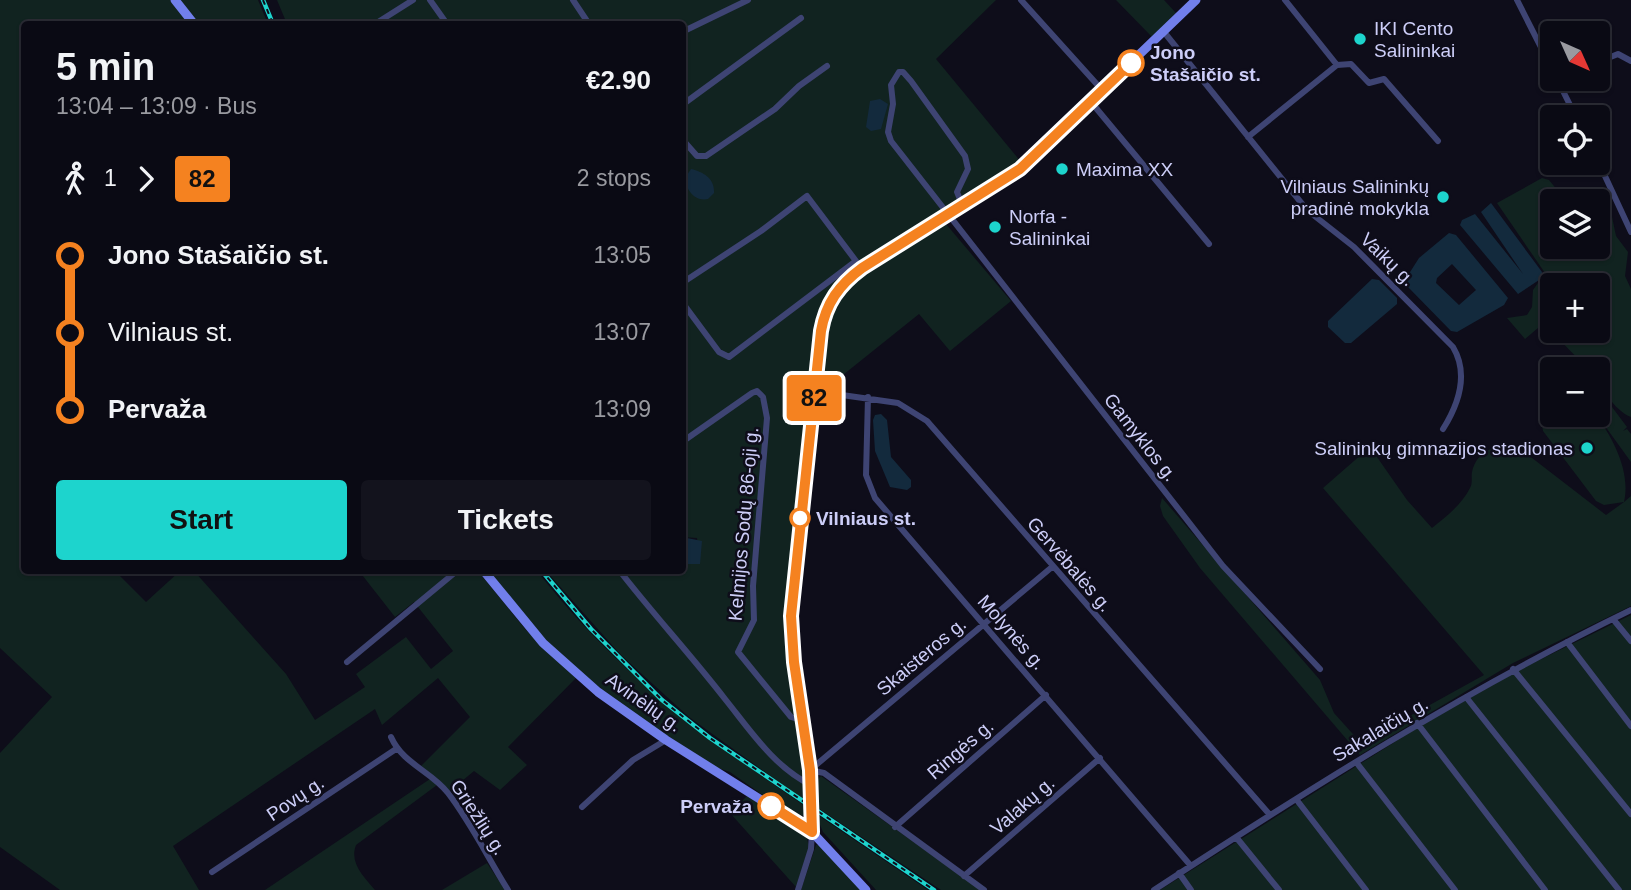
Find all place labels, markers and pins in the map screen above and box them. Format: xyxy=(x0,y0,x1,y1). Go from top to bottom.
place label: IKI Cento Salininkai xyxy=(1374,18,1455,61)
marker: IKI Cento Salininkai xyxy=(1352,31,1368,47)
place label: Jono Stašaičio st. xyxy=(1150,42,1261,85)
marker: Jono Stašaičio st. xyxy=(1118,50,1144,76)
place label: Maxima XX xyxy=(1076,159,1173,180)
marker: Maxima XX xyxy=(1054,161,1070,177)
place label: Vilniaus Salininkų pradinė mokykla xyxy=(1280,176,1429,219)
marker: Vilniaus Salininkų pradinė mokykla xyxy=(1435,189,1451,205)
place label: Norfa - Salininkai xyxy=(1009,206,1090,249)
marker: Norfa - Salininkai xyxy=(987,219,1003,235)
place label: Salininkų gimnazijos stadionas xyxy=(1314,438,1573,459)
marker: Salininkų gimnazijos stadionas xyxy=(1579,440,1595,456)
marker: Vilniaus st. xyxy=(790,508,810,528)
place label: Vilniaus st. xyxy=(816,508,916,529)
marker: Pervaža xyxy=(758,793,784,819)
place label: Pervaža xyxy=(680,796,752,817)

